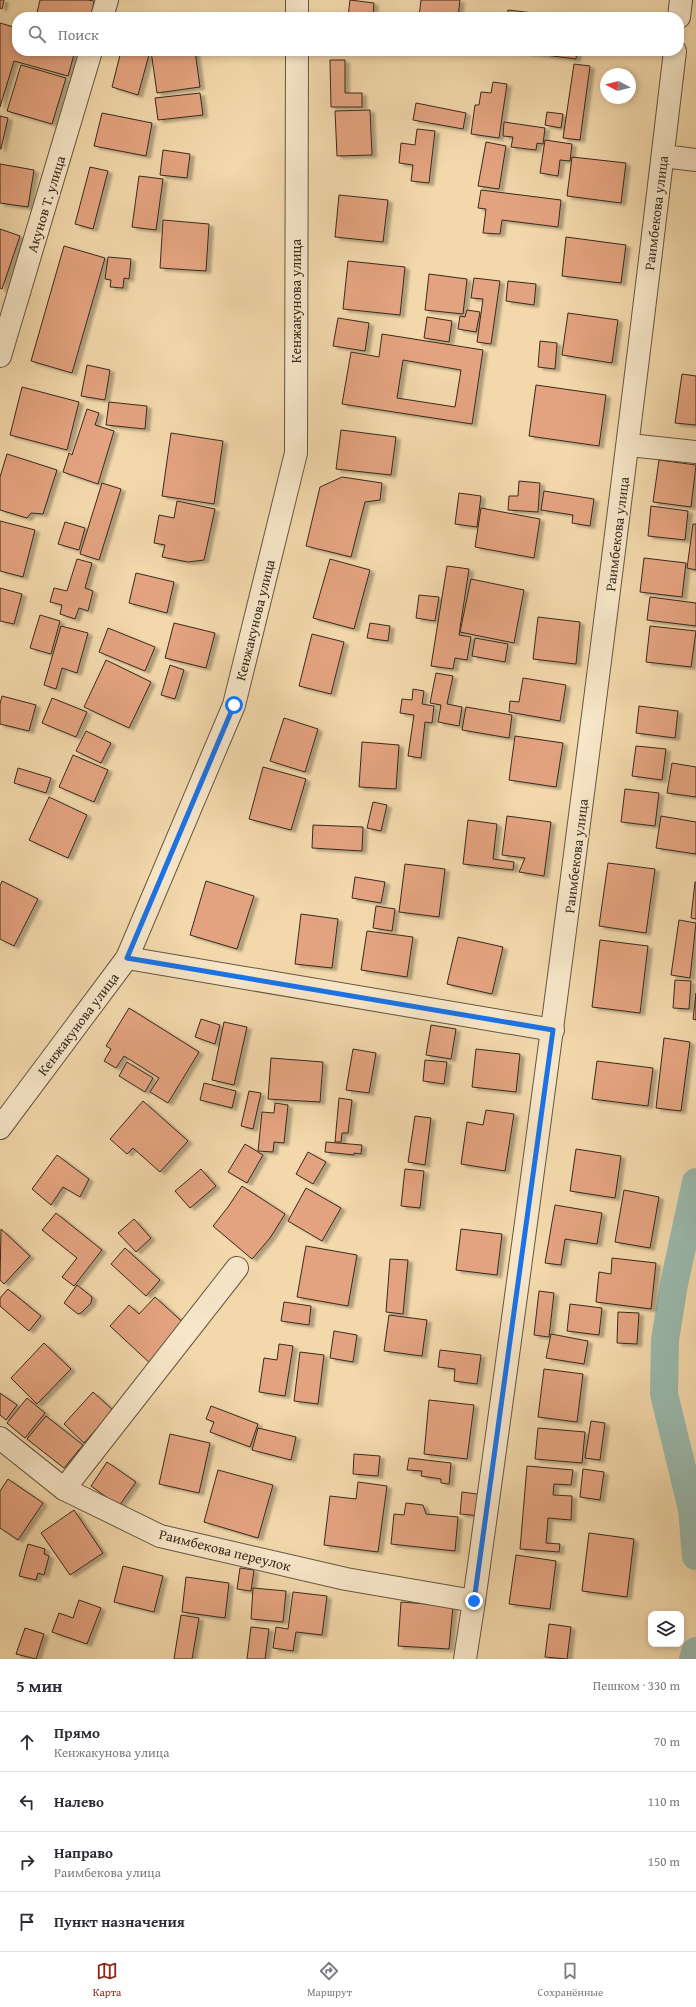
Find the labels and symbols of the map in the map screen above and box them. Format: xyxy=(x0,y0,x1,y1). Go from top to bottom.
north arrow xyxy=(600,68,636,104)
street label: Акунов Т. улица xyxy=(22,153,70,255)
street label: Раимбекова улица xyxy=(639,154,673,271)
street label: Кенжакунова улица xyxy=(286,239,306,363)
street label: Раимбекова улица xyxy=(600,475,634,592)
street label: Кенжакунова улица xyxy=(230,557,280,683)
route start xyxy=(225,696,243,714)
street label: Раимбекова улица xyxy=(559,797,593,914)
street label: Кенжакунова улица xyxy=(33,968,124,1080)
street label: Раимбекова переулок xyxy=(157,1524,294,1576)
route end xyxy=(465,1592,483,1610)

